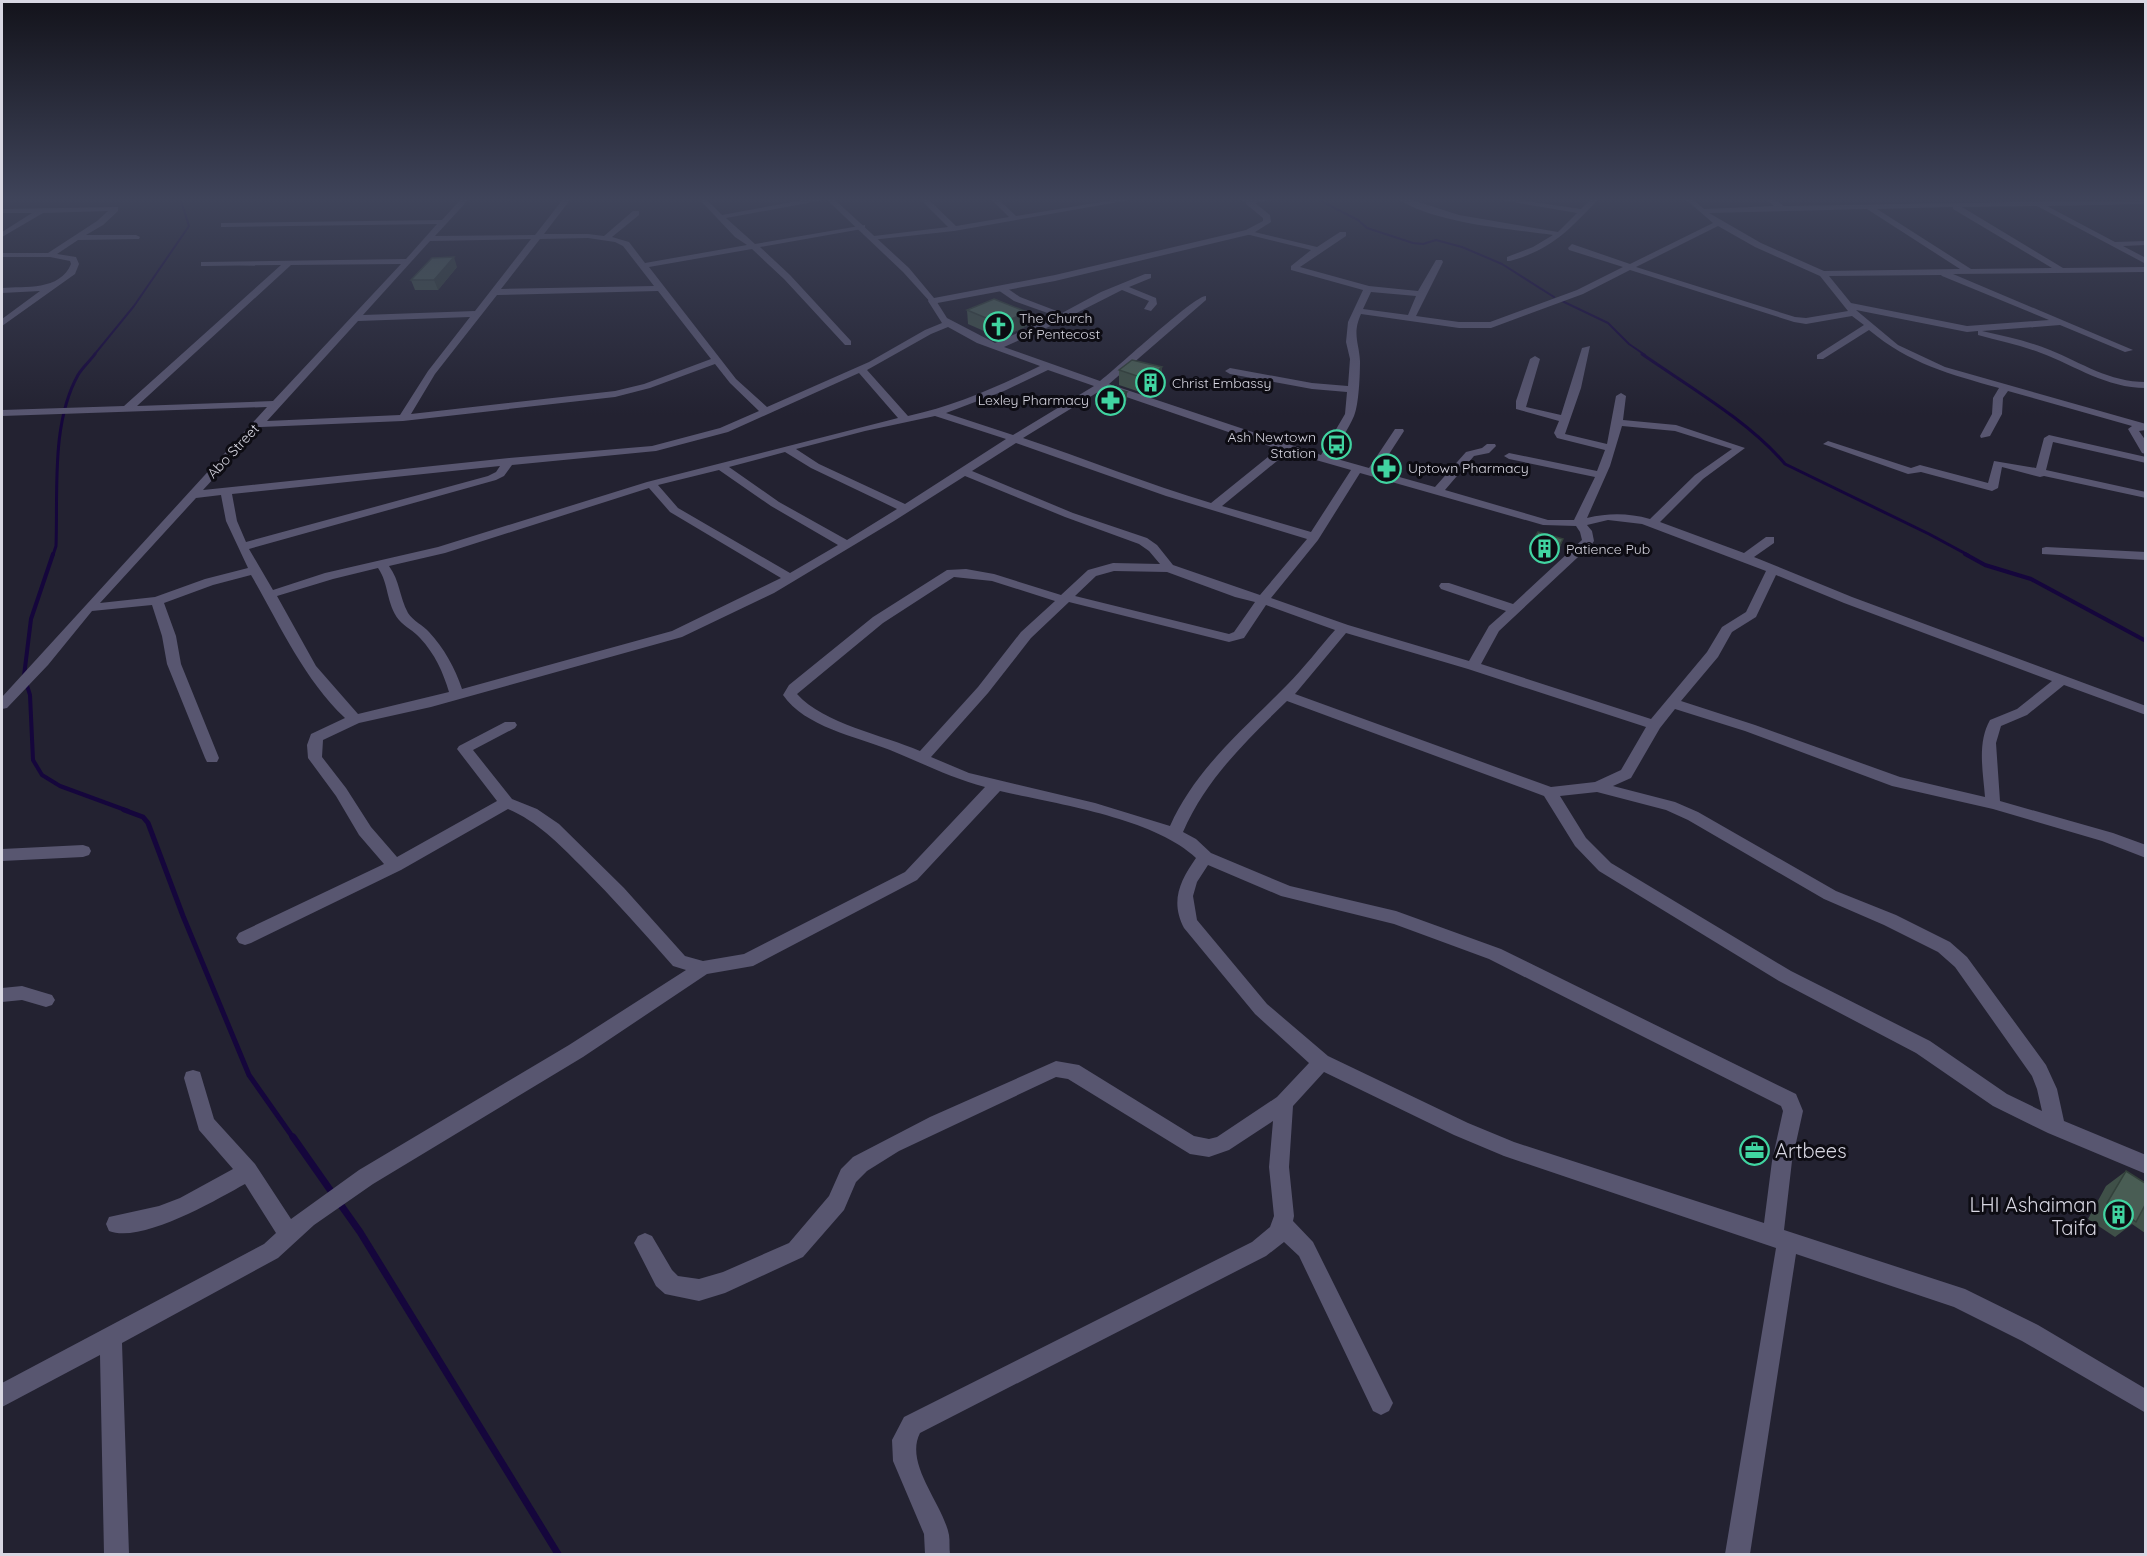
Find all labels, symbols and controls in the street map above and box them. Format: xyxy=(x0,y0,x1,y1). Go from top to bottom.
place label: The Church of Pentecost xyxy=(1019,309,1100,343)
church icon: The Church of Pentecost xyxy=(982,310,1014,342)
building icon: Christ Embassy xyxy=(1135,367,1167,399)
place label: Christ Embassy xyxy=(1172,374,1271,392)
pharmacy icon: Lexley Pharmacy xyxy=(1094,384,1126,416)
place label: Lexley Pharmacy xyxy=(978,391,1089,409)
street label: Abo Street xyxy=(203,420,263,482)
place label: Ash Newtown Station xyxy=(1228,428,1316,462)
bus stop icon: Ash Newtown Station xyxy=(1321,429,1353,461)
pharmacy icon: Uptown Pharmacy xyxy=(1371,452,1403,484)
place label: Uptown Pharmacy xyxy=(1408,459,1529,477)
building icon: Patience Pub xyxy=(1529,533,1561,565)
place label: Patience Pub xyxy=(1566,540,1650,558)
office icon: Artbees xyxy=(1738,1134,1770,1166)
place label: Artbees xyxy=(1775,1138,1847,1163)
place label: LHI Ashaiman Taifa xyxy=(1970,1192,2097,1240)
building icon: LHI Ashaiman Taifa xyxy=(2102,1199,2134,1231)

